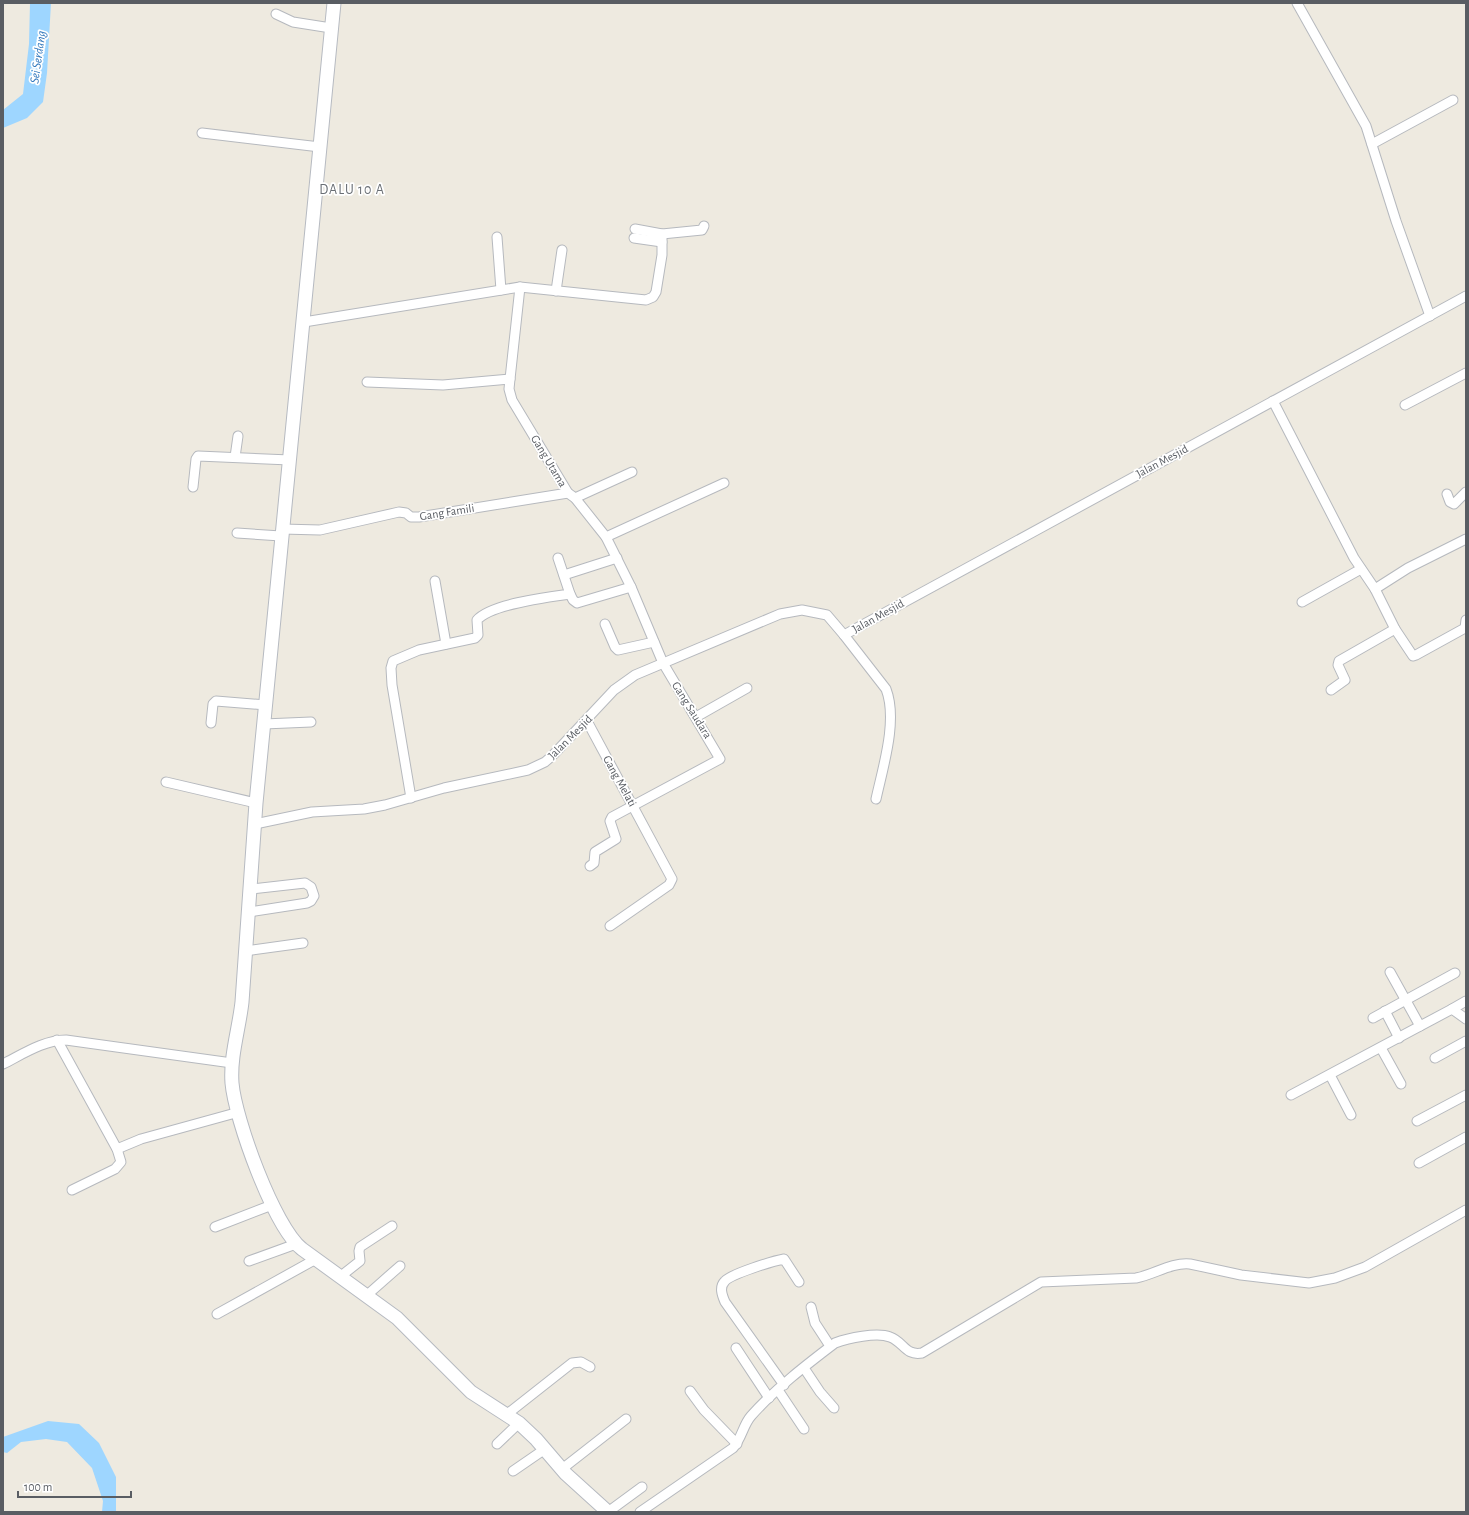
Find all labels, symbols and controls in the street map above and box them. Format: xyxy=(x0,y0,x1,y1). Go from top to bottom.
water label: Sei Serdang xyxy=(28,30,49,84)
district label: DALU 10 A xyxy=(319,183,385,197)
street label: Gang Utama xyxy=(529,433,569,490)
street label: Jalan Mesjid xyxy=(1134,442,1190,481)
street label: Gang Famili xyxy=(419,502,475,522)
street label: Jalan Mesjid xyxy=(850,597,906,636)
street label: Gang Saudara xyxy=(670,679,714,741)
street label: Jalan Mesjid xyxy=(546,713,595,762)
street label: Gang Melati xyxy=(601,753,639,809)
scale bar xyxy=(18,1473,131,1499)
text: 100 m xyxy=(24,1481,52,1493)

